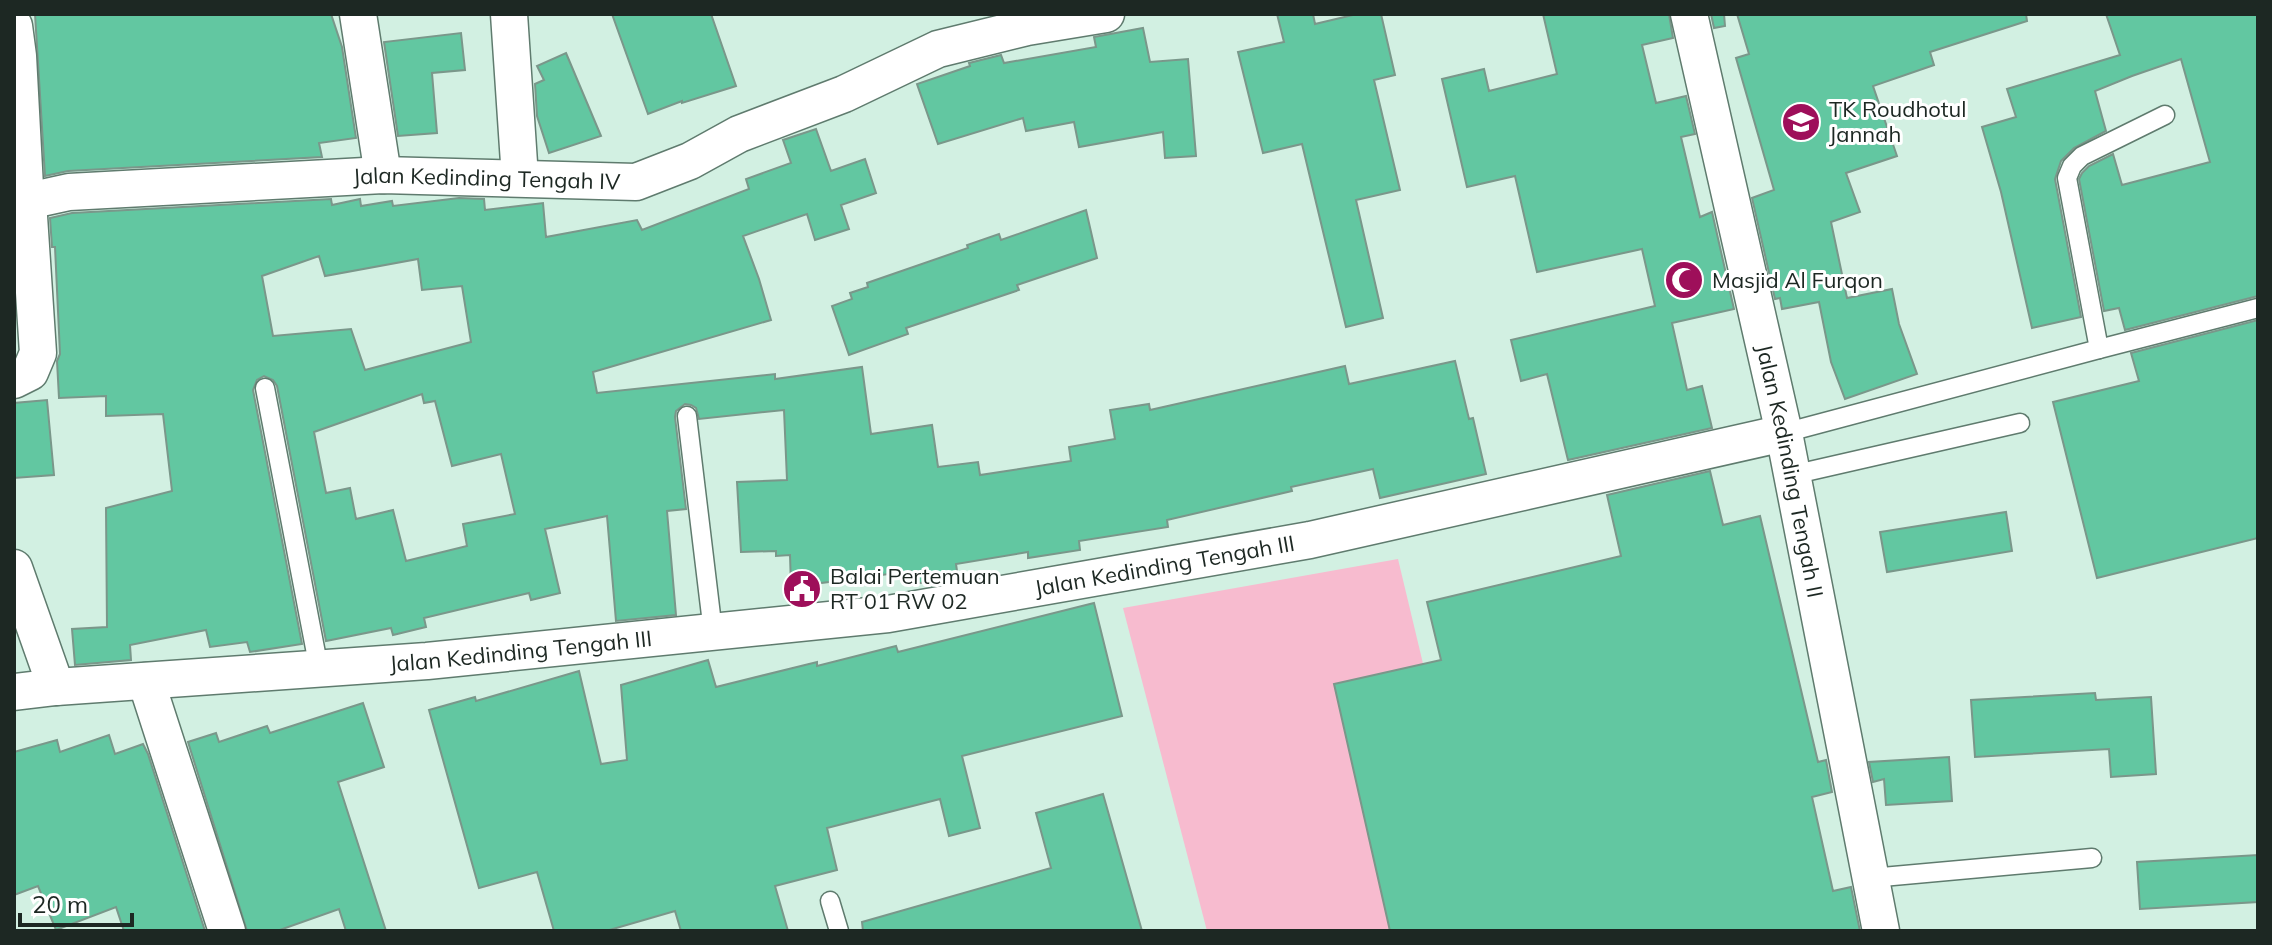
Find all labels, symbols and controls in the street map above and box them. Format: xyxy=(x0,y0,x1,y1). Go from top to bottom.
place label: TK Roudhotul Jannah xyxy=(1829,95,1966,148)
school or university icon: TK Roudhotul Jannah xyxy=(1780,101,1822,143)
street label: Jalan Kedinding Tengah IV xyxy=(352,161,621,196)
mosque icon: Masjid Al Furqon xyxy=(1663,259,1705,301)
place label: Masjid Al Furqon xyxy=(1712,266,1883,294)
street label: Jalan Kedinding Tengah II xyxy=(1750,342,1830,600)
street label: Jalan Kedinding Tengah III xyxy=(1032,529,1297,602)
place label: Balai Pertemuan RT 01 RW 02 xyxy=(830,562,1000,615)
public building icon: Balai Pertemuan RT 01 RW 02 xyxy=(781,568,823,610)
street label: Jalan Kedinding Tengah III xyxy=(388,624,653,678)
scale bar xyxy=(20,877,132,927)
text: 20 m xyxy=(32,889,88,919)

